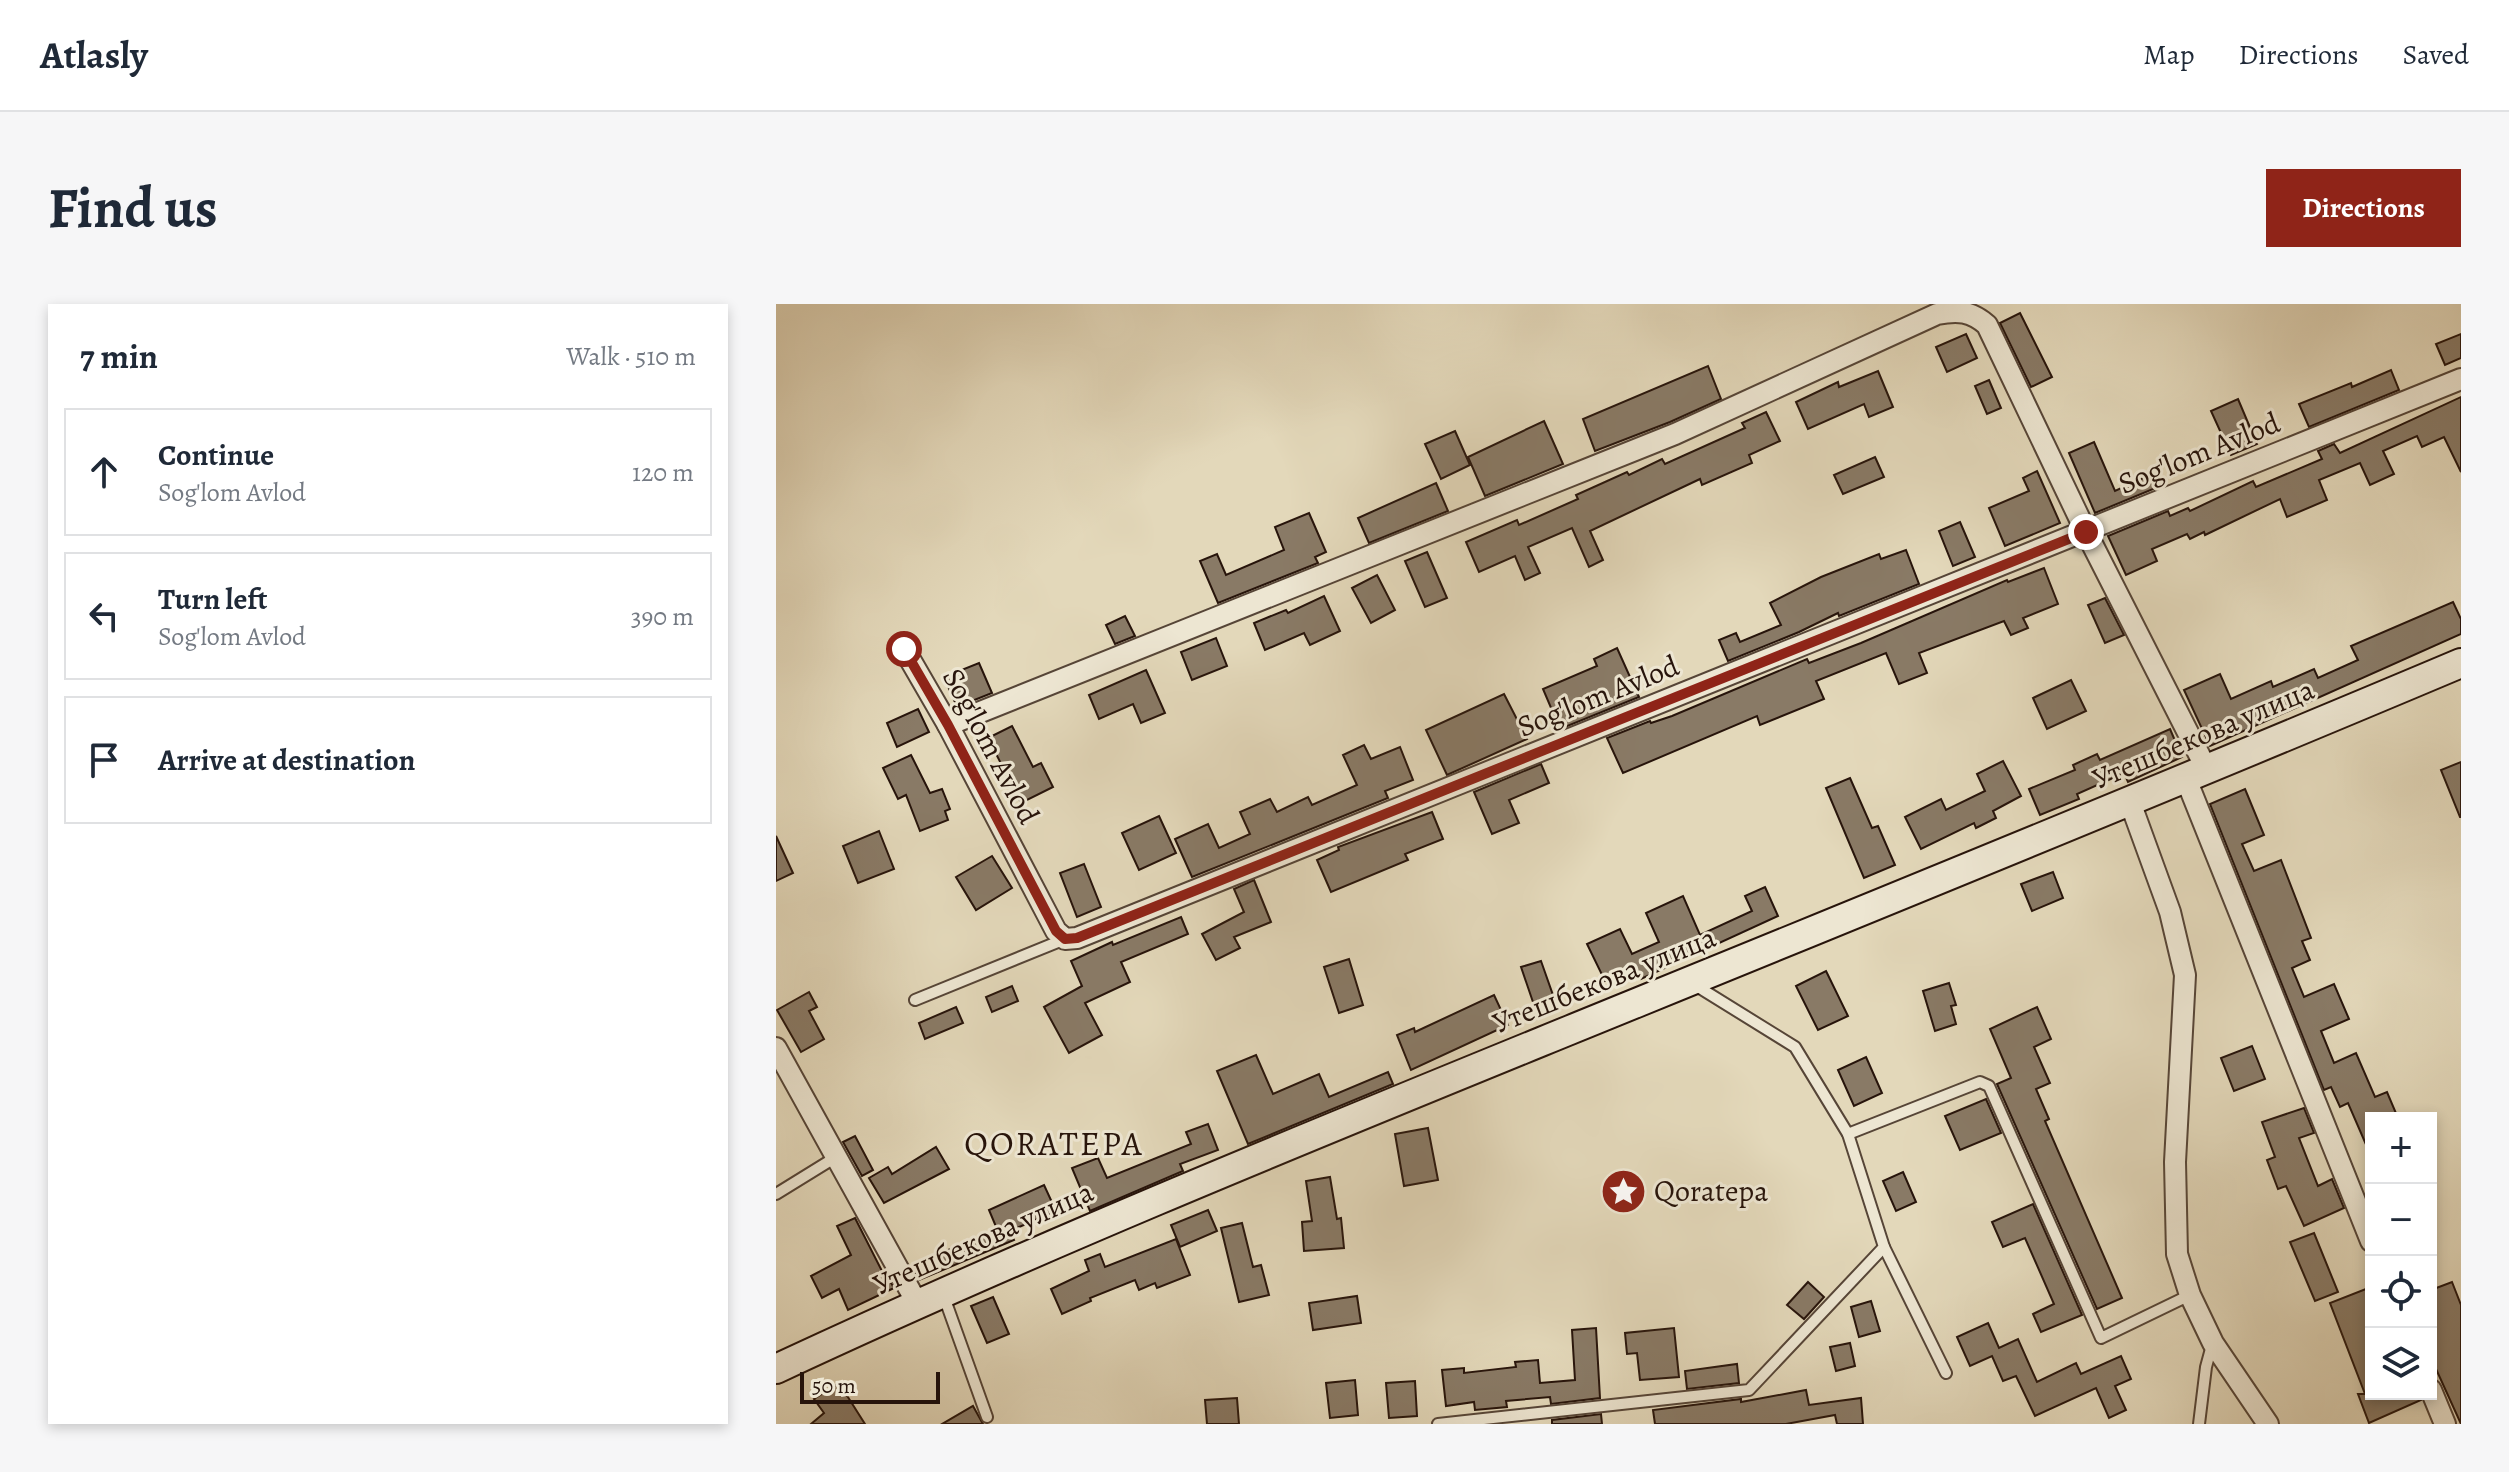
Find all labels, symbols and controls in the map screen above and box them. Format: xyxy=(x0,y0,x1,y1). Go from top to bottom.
text: Atlasly xyxy=(40,29,148,81)
text: Map xyxy=(2143,36,2194,74)
text: Directions xyxy=(2238,36,2359,74)
text: Saved xyxy=(2403,36,2469,74)
button: Directions xyxy=(2266,169,2461,247)
text: Find us xyxy=(48,170,218,246)
text: 7 min xyxy=(80,333,158,380)
text: Walk · 510 m xyxy=(566,339,696,374)
street label: Sog'lom Avlod xyxy=(2112,402,2287,504)
text: Continue xyxy=(158,435,274,475)
icon: ahead xyxy=(82,450,126,494)
text: 120 m xyxy=(632,455,694,490)
text: Sog'lom Avlod xyxy=(158,475,306,510)
route end xyxy=(2068,514,2104,550)
text: Turn left xyxy=(158,579,267,619)
icon: left xyxy=(82,594,126,638)
text: 390 m xyxy=(631,599,694,634)
text: Sog'lom Avlod xyxy=(158,619,306,654)
route start xyxy=(886,631,922,667)
street label: Sog'lom Avlod xyxy=(1511,645,1686,747)
street label: Sog'lom Avlod xyxy=(933,661,1049,832)
street label: Утешбекова улица xyxy=(2086,669,2320,799)
icon: arrive xyxy=(82,738,126,782)
text: Arrive at destination xyxy=(158,740,415,780)
street label: Утешбекова улица xyxy=(1487,917,1722,1043)
map controls xyxy=(2365,1112,2437,1400)
button: + xyxy=(2365,1112,2437,1184)
district label: QORATEPA xyxy=(964,1120,1144,1167)
place icon: Qoratepa xyxy=(1599,1167,1647,1215)
street label: Утешбекова улица xyxy=(866,1171,1100,1305)
place label: Qoratepa xyxy=(1654,1171,1768,1211)
button: − xyxy=(2365,1184,2437,1256)
button: locate xyxy=(2365,1256,2437,1328)
button: layers xyxy=(2365,1328,2437,1400)
scale bar xyxy=(800,1368,940,1404)
text: 50 m xyxy=(812,1371,856,1401)

